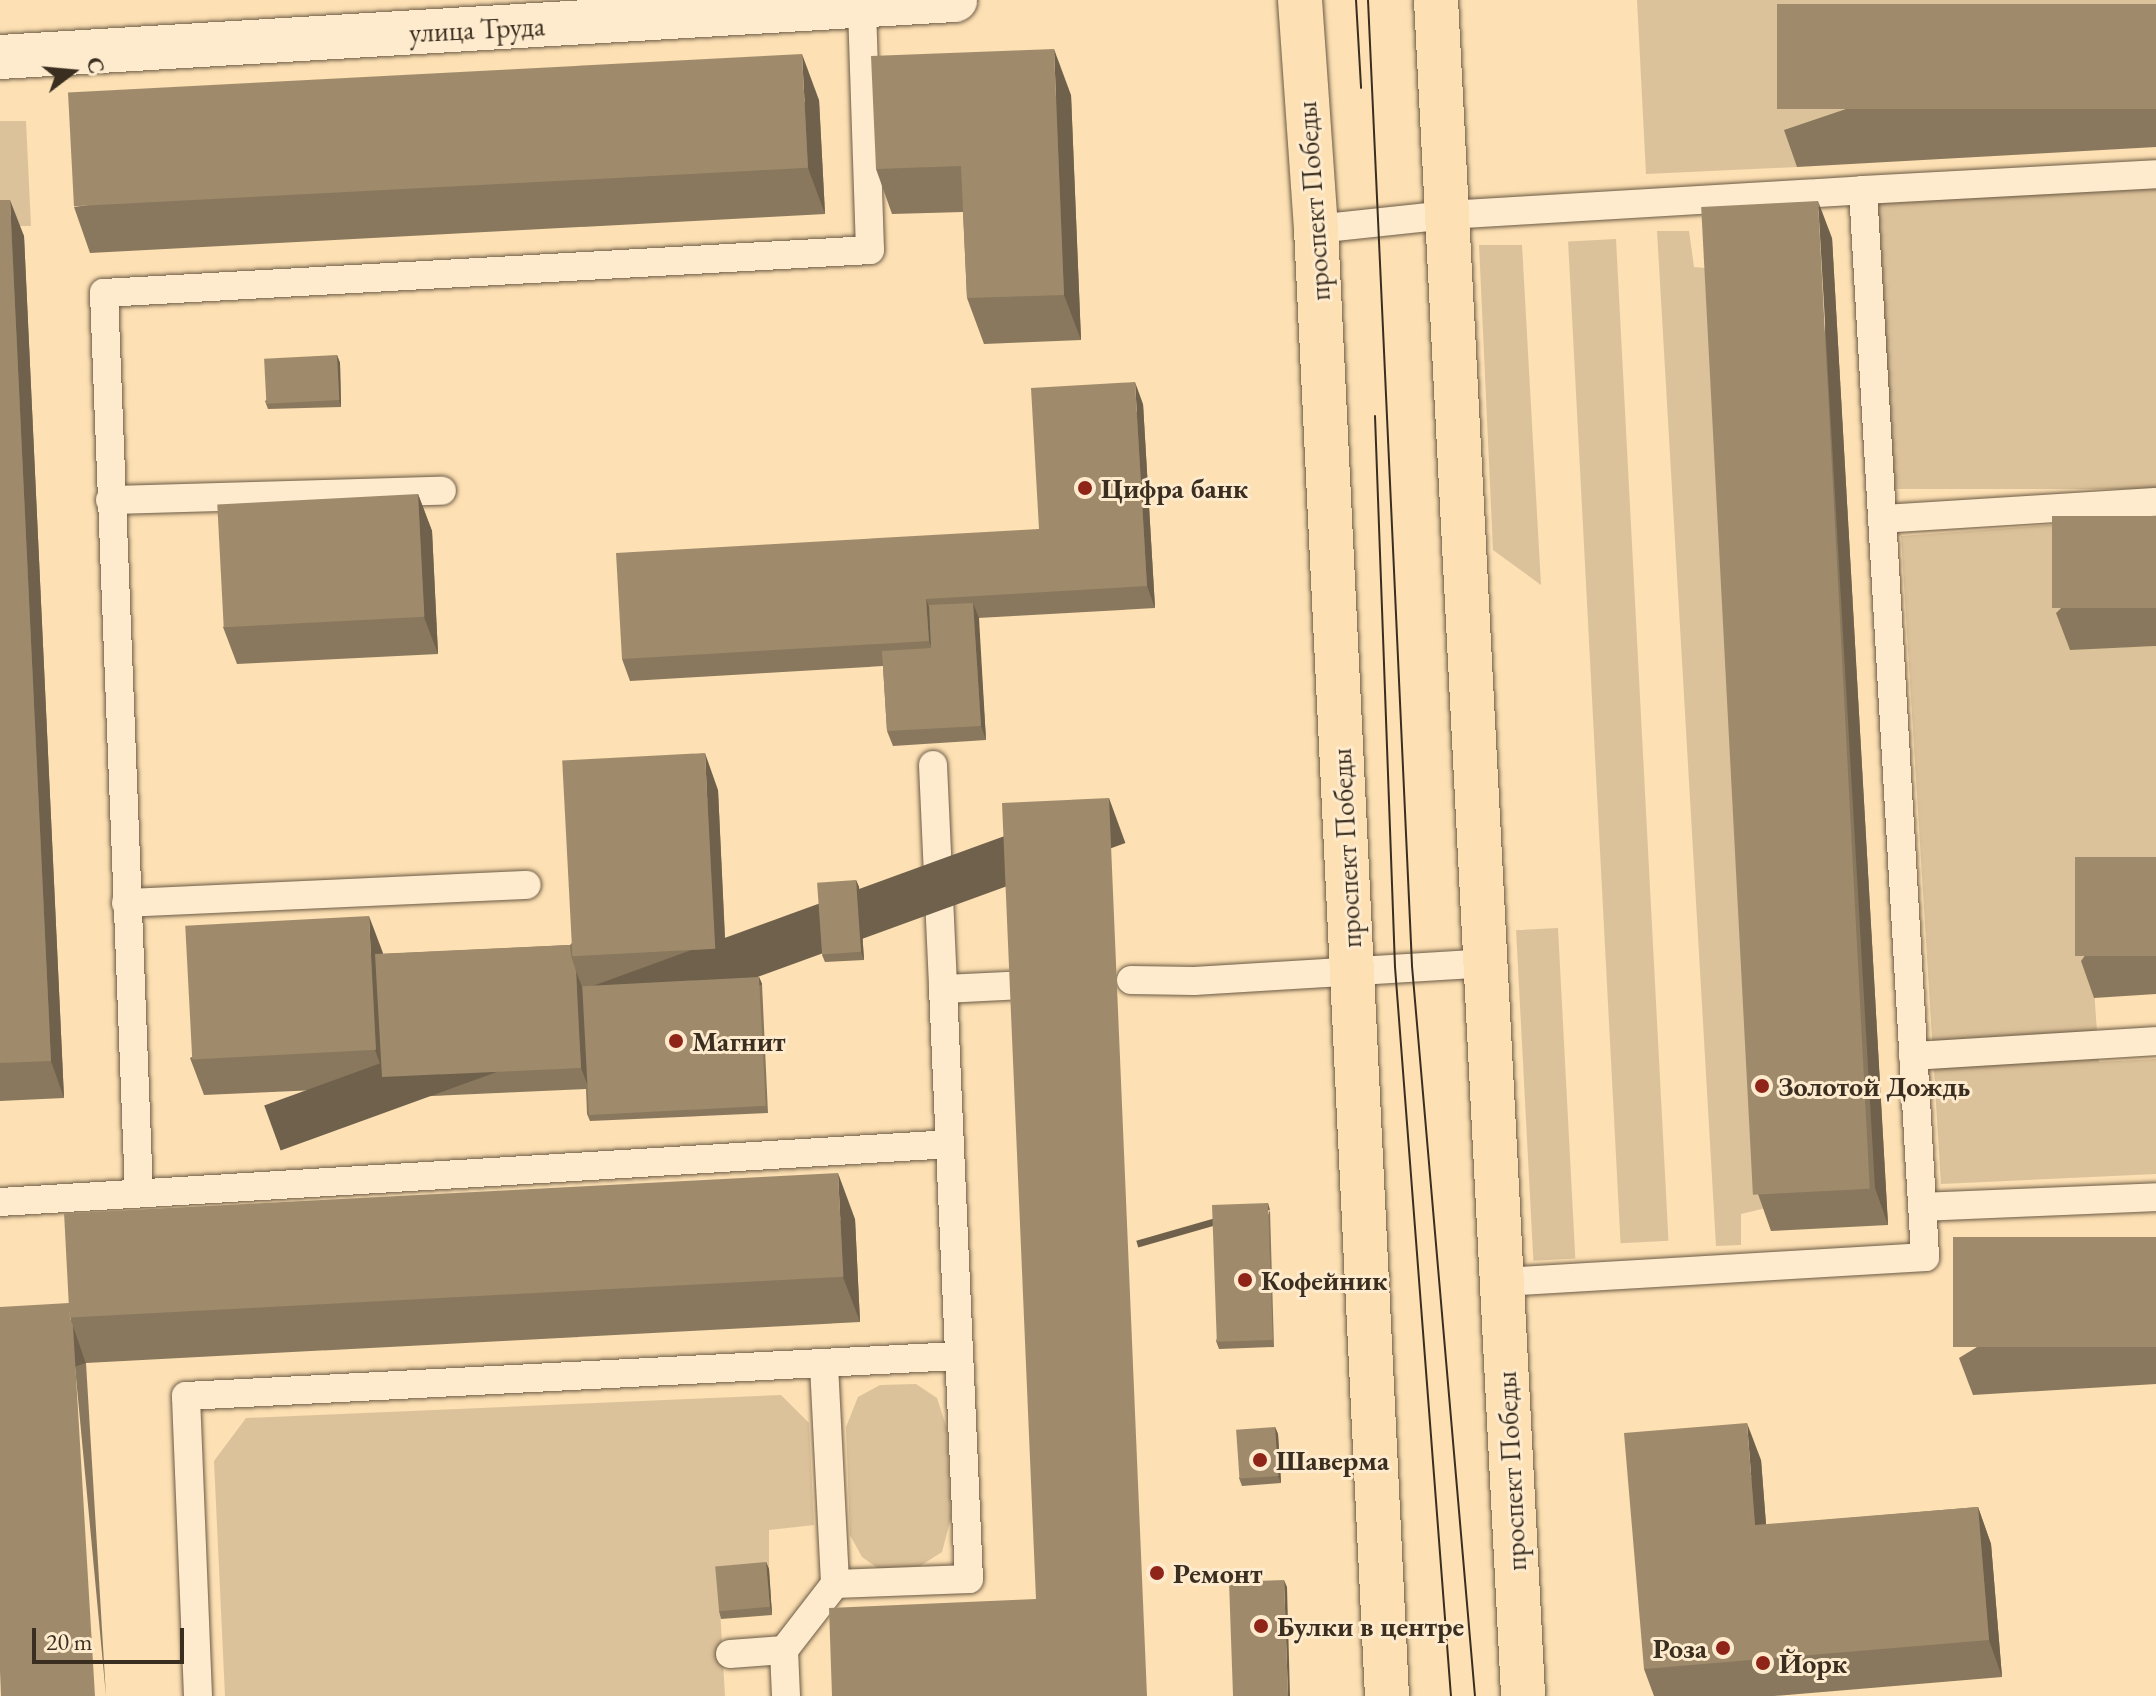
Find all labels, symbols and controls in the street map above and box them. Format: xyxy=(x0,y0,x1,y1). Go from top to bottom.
street label: улица Труда xyxy=(408,9,546,49)
north arrow xyxy=(32,32,112,112)
text: С xyxy=(79,54,112,77)
street label: проспект Победы xyxy=(1289,100,1337,302)
place label: Цифра банк xyxy=(1101,471,1248,505)
marker: Цифра банк xyxy=(1076,479,1094,497)
street label: проспект Победы xyxy=(1324,747,1368,949)
place label: Магнит xyxy=(692,1024,786,1058)
marker: Магнит xyxy=(667,1032,685,1050)
place label: Золотой Дождь xyxy=(1778,1069,1970,1103)
marker: Золотой Дождь xyxy=(1753,1077,1771,1095)
place label: Кофейник xyxy=(1261,1263,1387,1297)
marker: Кофейник xyxy=(1236,1271,1254,1289)
street label: проспект Победы xyxy=(1489,1370,1533,1572)
place label: Шаверма xyxy=(1276,1443,1389,1477)
marker: Шаверма xyxy=(1251,1451,1269,1469)
place label: Ремонт xyxy=(1173,1556,1263,1590)
marker: Ремонт xyxy=(1148,1564,1166,1582)
place label: Булки в центре xyxy=(1277,1609,1464,1643)
scale bar xyxy=(36,1612,188,1662)
marker: Булки в центре xyxy=(1252,1617,1270,1635)
text: 20 m xyxy=(46,1626,93,1657)
place label: Роза xyxy=(1653,1631,1707,1665)
marker: Роза xyxy=(1714,1639,1732,1657)
place label: Йорк xyxy=(1779,1646,1847,1680)
marker: Йорк xyxy=(1754,1654,1772,1672)

